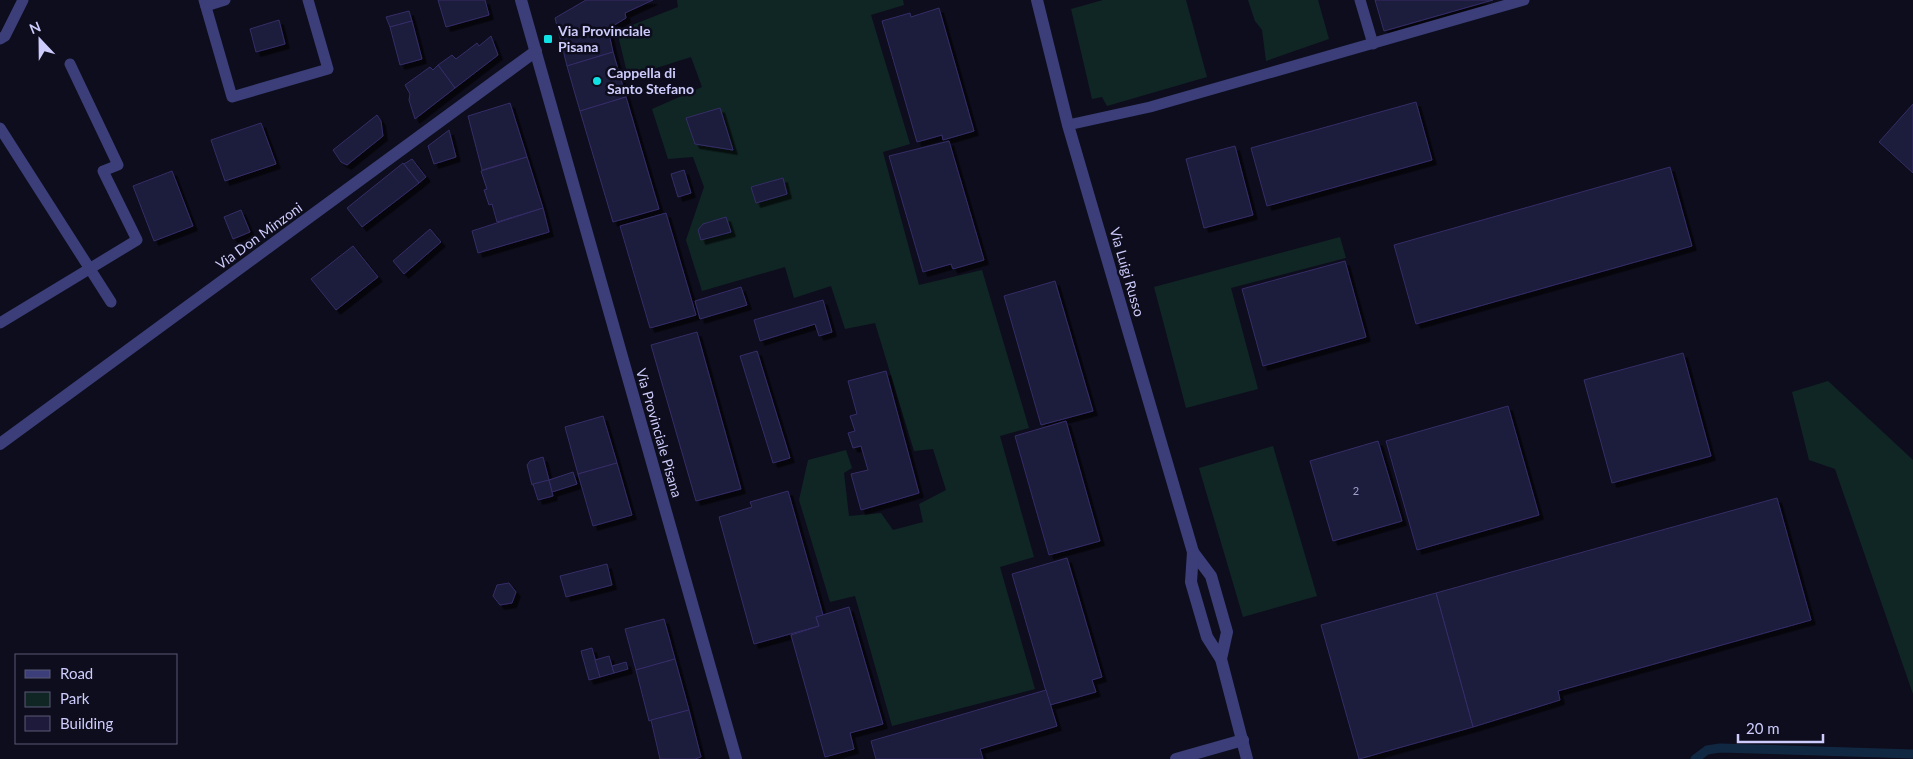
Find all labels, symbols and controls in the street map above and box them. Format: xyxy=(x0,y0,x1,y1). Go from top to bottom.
north arrow xyxy=(15,15,65,65)
text: N xyxy=(27,18,43,37)
place label: Via Provinciale Pisana xyxy=(557,22,651,55)
marker: Via Provinciale Pisana xyxy=(542,33,554,45)
place label: Cappella di Santo Stefano xyxy=(607,64,694,97)
marker: Cappella di Santo Stefano xyxy=(591,75,603,87)
street label: Via Don Minzoni xyxy=(212,199,305,273)
street label: Via Luigi Russo xyxy=(1107,225,1148,318)
street label: Via Provinciale Pisana xyxy=(633,366,686,499)
house number: 2 xyxy=(1353,484,1359,497)
legend xyxy=(15,654,178,744)
text: Road xyxy=(60,664,93,682)
text: Park xyxy=(60,689,90,707)
scale bar xyxy=(1738,712,1823,744)
text: Building xyxy=(60,714,113,732)
text: 20 m xyxy=(1746,719,1780,737)

